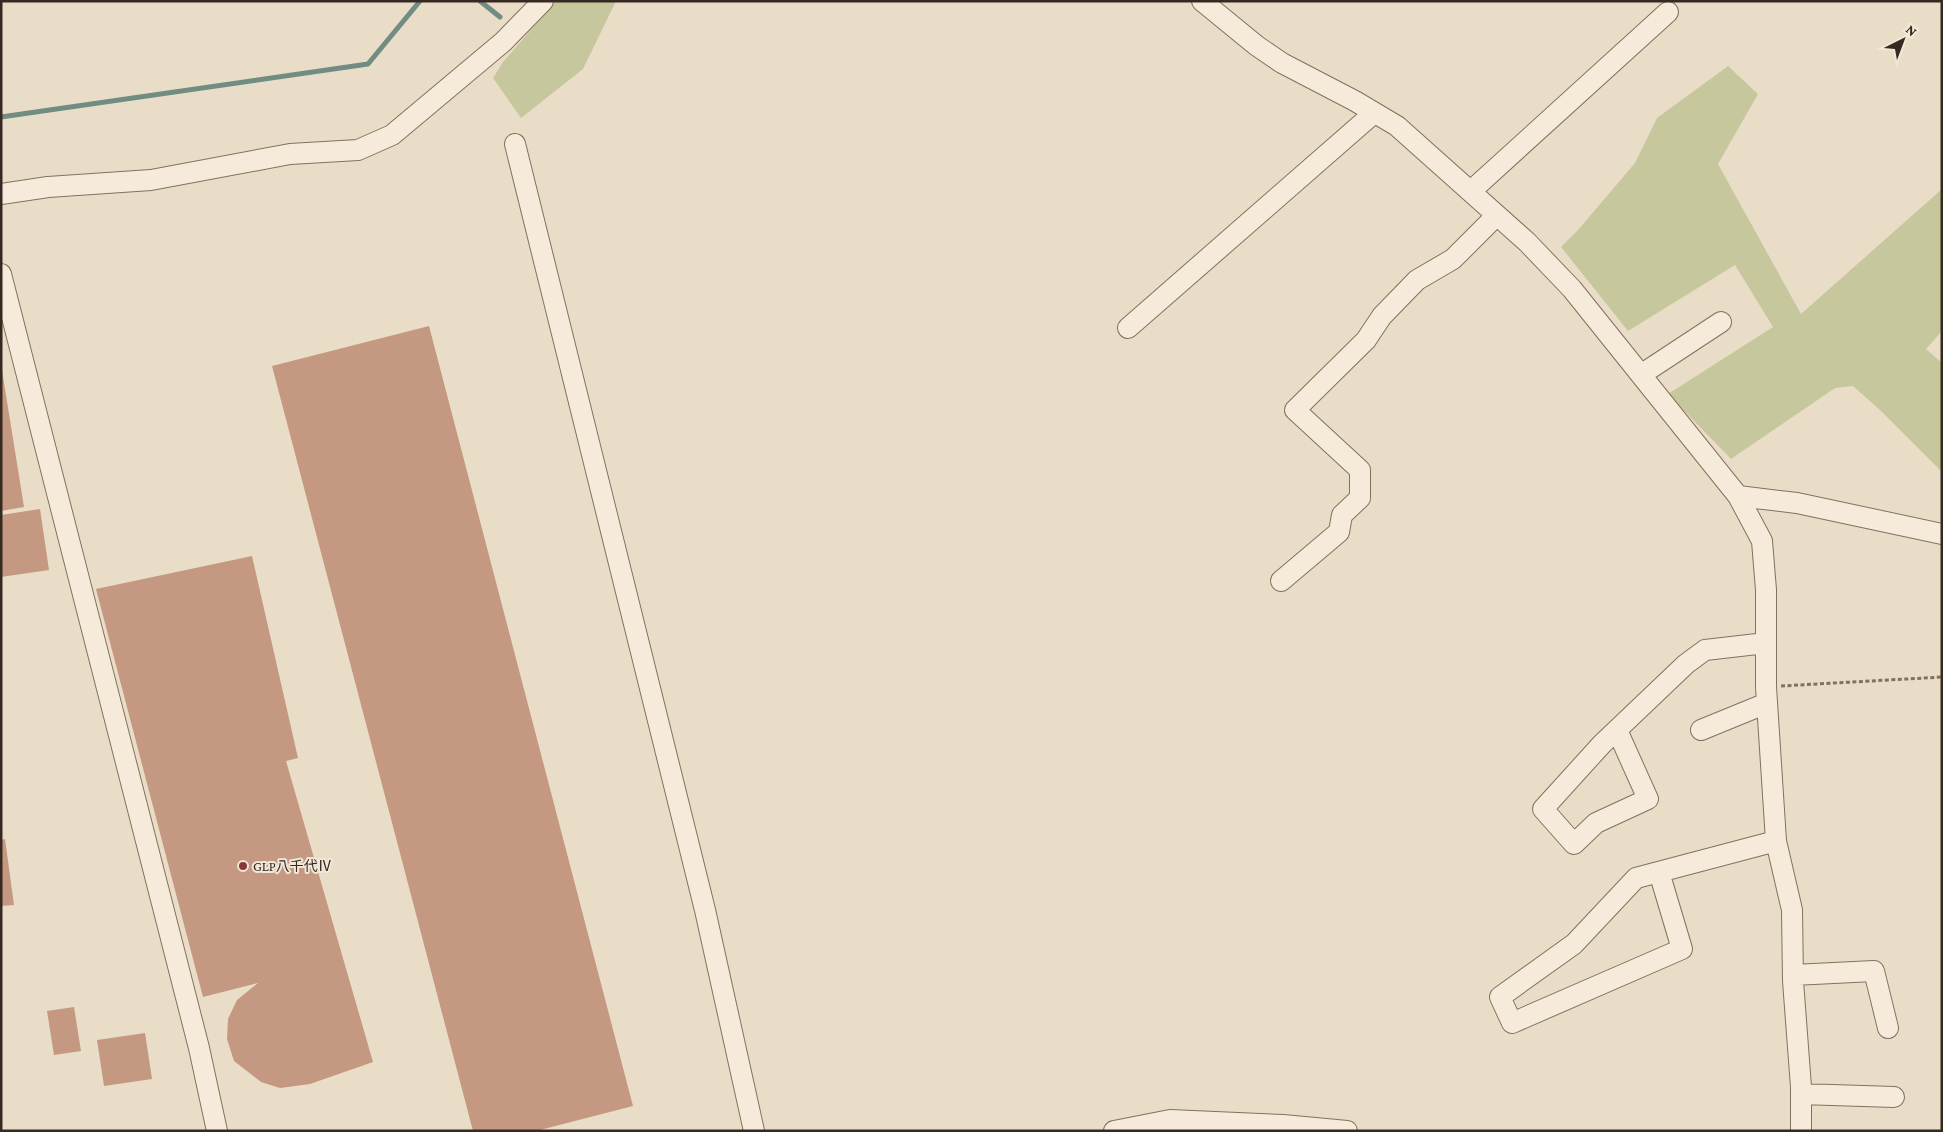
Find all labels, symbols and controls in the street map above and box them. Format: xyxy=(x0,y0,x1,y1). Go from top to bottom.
north arrow xyxy=(1878,15,1928,65)
text: N xyxy=(1903,21,1921,40)
place label: GLP八千代Ⅳ xyxy=(253,858,332,874)
marker: GLP八千代Ⅳ xyxy=(237,860,249,872)

